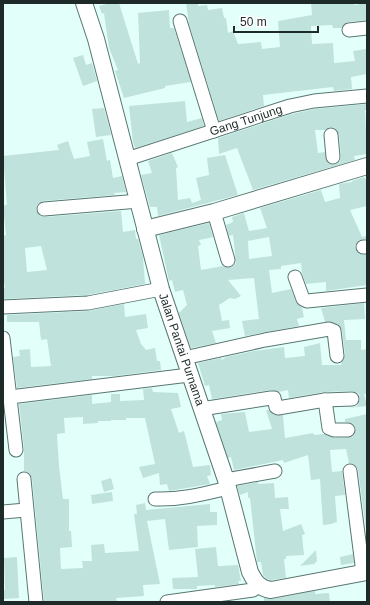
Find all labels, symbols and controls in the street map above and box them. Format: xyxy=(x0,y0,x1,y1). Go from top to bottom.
scale bar xyxy=(234,8,318,34)
text: 50 m xyxy=(240,15,267,29)
street label: Gang Tunjung xyxy=(208,102,284,139)
street label: Jalan Pantai Purnama xyxy=(156,291,207,408)

